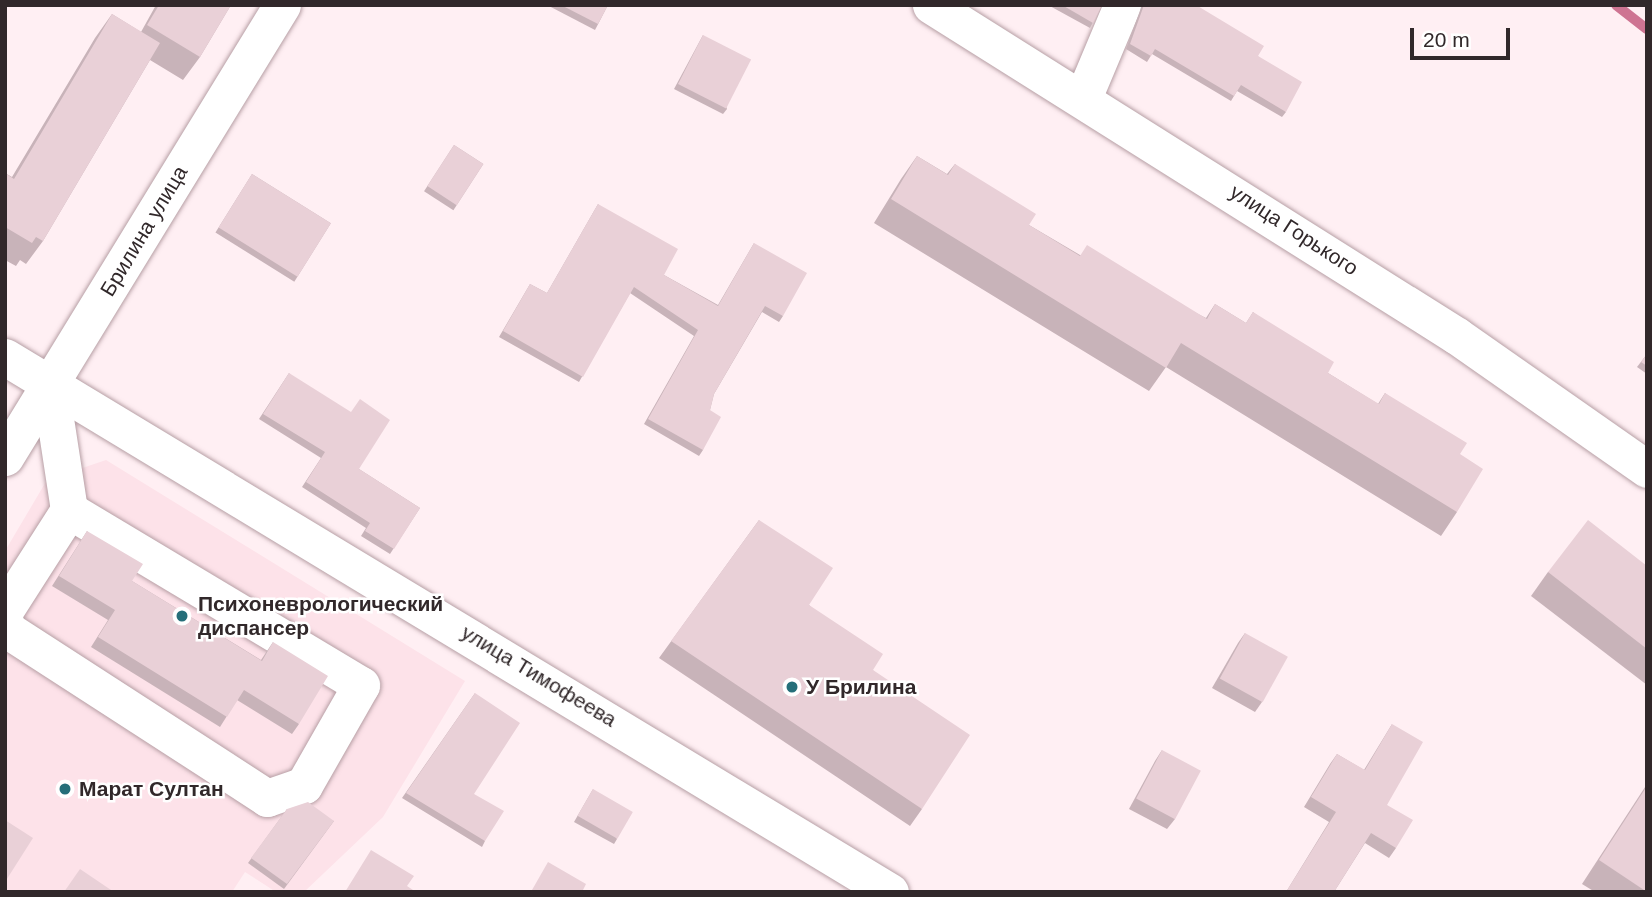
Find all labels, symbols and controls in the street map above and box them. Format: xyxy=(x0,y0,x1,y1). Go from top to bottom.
scale bar xyxy=(1414,14,1514,58)
text: 20 m xyxy=(1423,28,1470,51)
street label: Брилина улица xyxy=(95,161,193,301)
street label: улица Горького xyxy=(1225,179,1363,281)
place label: Психоневрологический диспансер xyxy=(198,591,443,641)
marker: Психоневрологический диспансер xyxy=(172,606,192,626)
street label: улица Тимофеева xyxy=(457,620,621,732)
place label: У Брилина xyxy=(806,674,916,700)
marker: У Брилина xyxy=(784,679,800,695)
place label: Марат Султан xyxy=(79,776,224,802)
marker: Марат Султан xyxy=(57,781,73,797)

